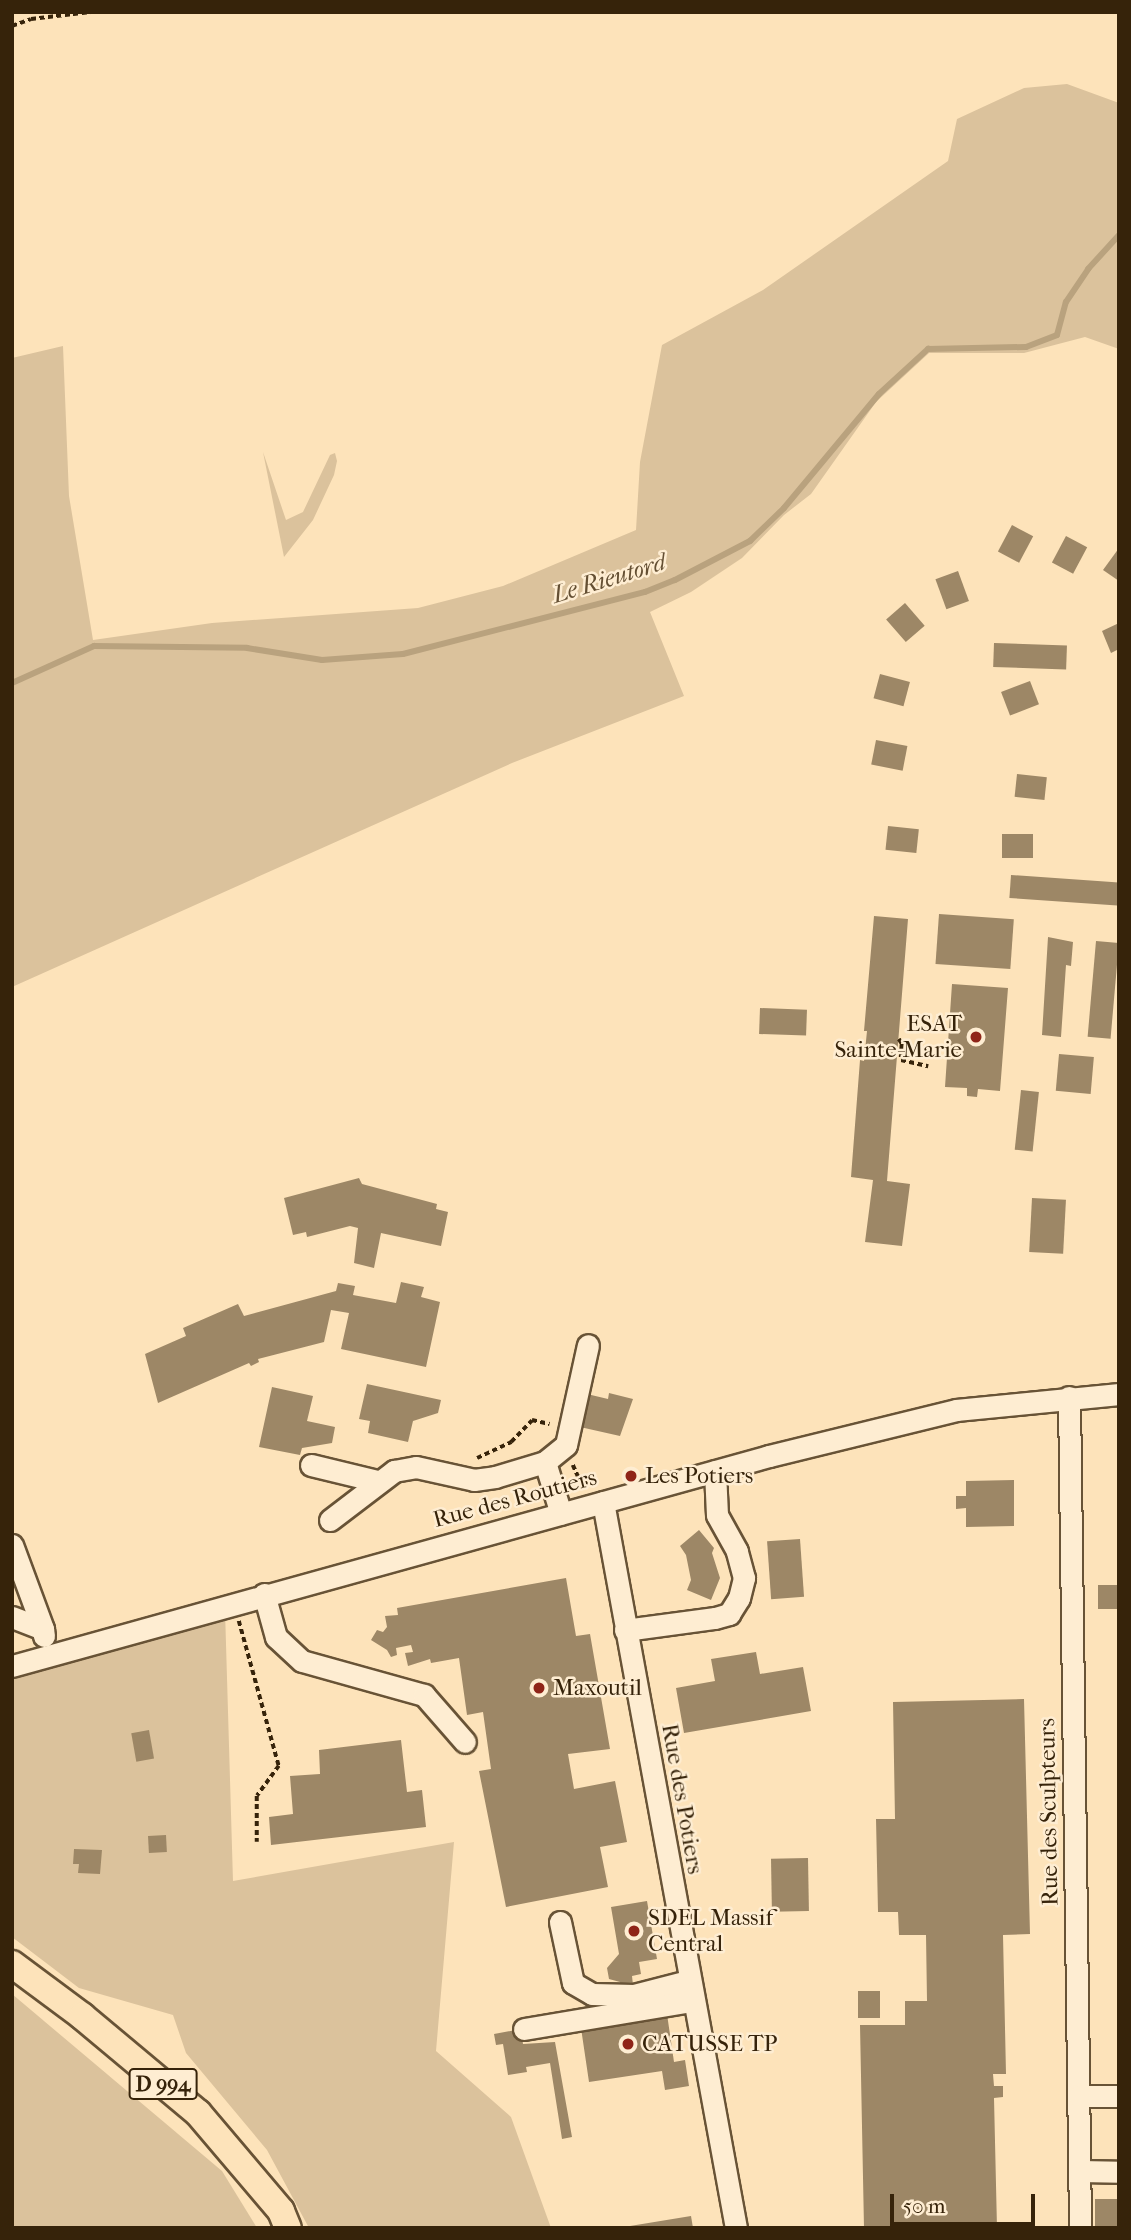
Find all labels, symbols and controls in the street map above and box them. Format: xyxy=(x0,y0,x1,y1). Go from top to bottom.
water label: Le Rieutord xyxy=(549,548,669,610)
place label: ESAT Sainte-Marie xyxy=(834,1010,962,1064)
marker: ESAT Sainte-Marie xyxy=(968,1029,984,1045)
place label: Les Potiers xyxy=(645,1462,753,1490)
street label: Rue des Routiers xyxy=(430,1464,600,1534)
marker: Les Potiers xyxy=(623,1468,639,1484)
place label: Maxoutil xyxy=(553,1674,642,1702)
marker: Maxoutil xyxy=(531,1680,547,1696)
street label: Rue des Sculpteurs xyxy=(1034,1718,1064,1906)
street label: Rue des Potiers xyxy=(655,1722,709,1876)
place label: SDEL Massif Central xyxy=(648,1904,773,1958)
marker: SDEL Massif Central xyxy=(626,1923,642,1939)
place label: CATUSSE TP xyxy=(642,2030,777,2058)
marker: CATUSSE TP xyxy=(620,2036,636,2052)
road number: D 994 xyxy=(128,2066,198,2102)
scale bar xyxy=(893,2180,1038,2224)
text: 50 m xyxy=(903,2194,946,2218)

